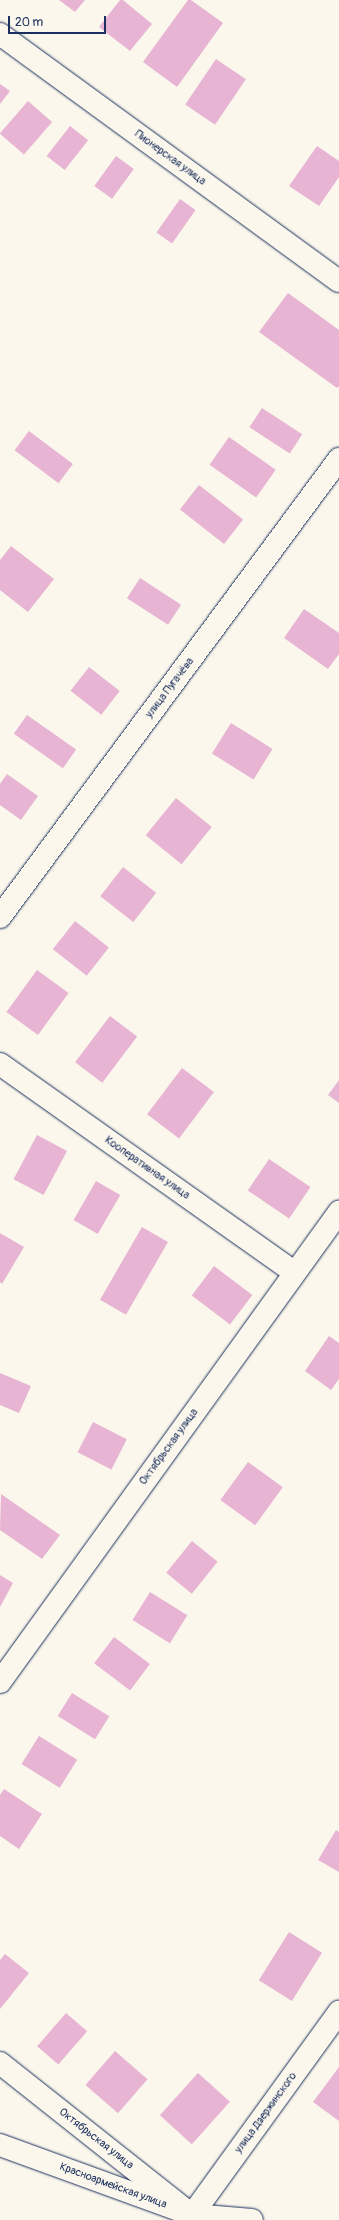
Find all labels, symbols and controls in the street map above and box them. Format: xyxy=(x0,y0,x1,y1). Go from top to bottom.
scale bar xyxy=(10,8,108,34)
text: 20 m xyxy=(15,15,43,30)
street label: Пионерская улица xyxy=(132,128,208,188)
street label: улица Пугачёва xyxy=(143,655,197,721)
street label: Кооперативная улица xyxy=(102,1134,192,1202)
street label: Октябрьская улица xyxy=(137,1406,201,1488)
street label: улица Дзержинского xyxy=(232,2070,300,2156)
street label: Октябрьская улица xyxy=(56,2106,136,2172)
street label: Красноармейская улица xyxy=(58,2160,168,2212)

